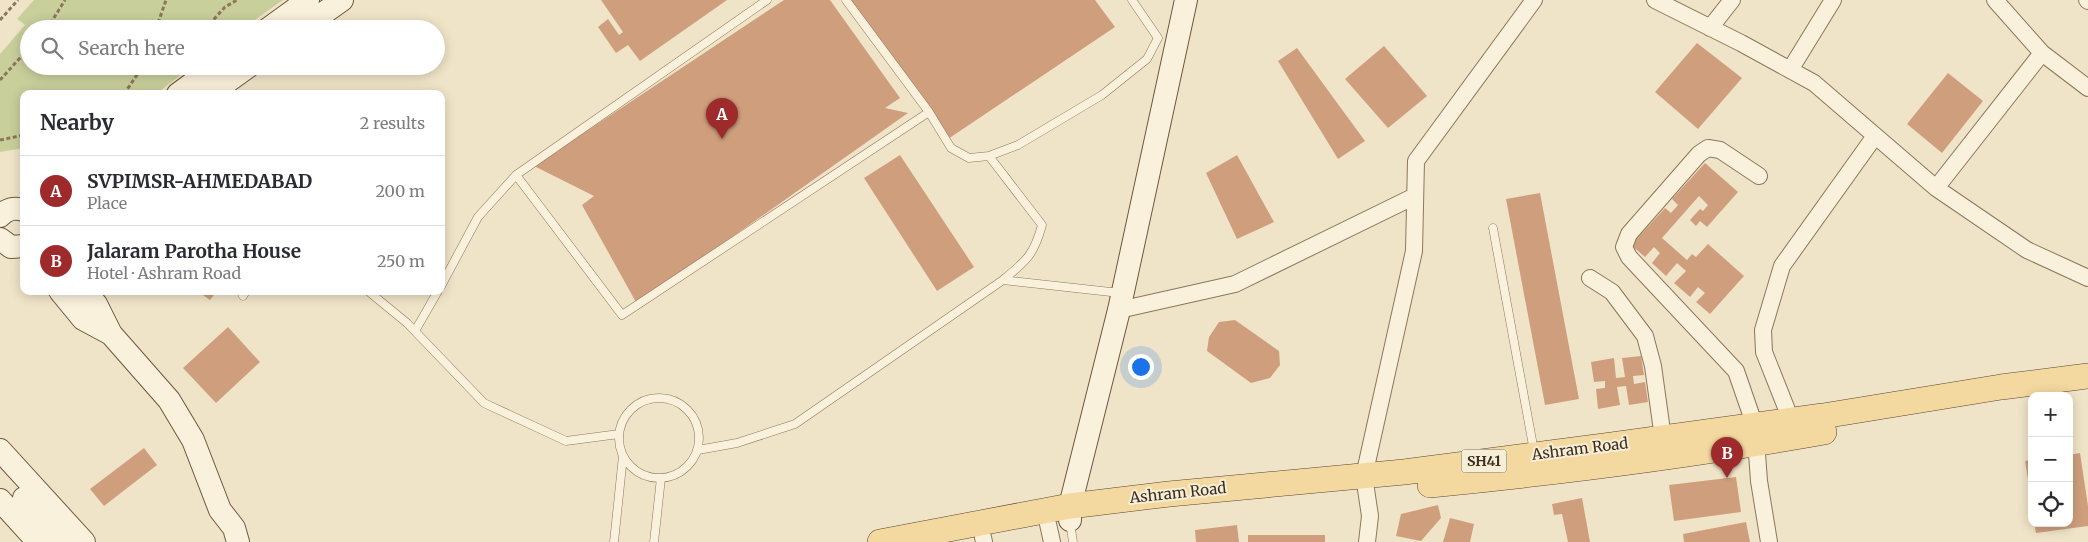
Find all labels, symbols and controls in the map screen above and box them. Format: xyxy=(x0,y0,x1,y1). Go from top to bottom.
search box xyxy=(20,20,445,75)
icon: search xyxy=(38,34,66,62)
text: Search here xyxy=(78,36,185,60)
pin: A xyxy=(706,98,738,139)
text: Nearby xyxy=(40,109,114,136)
text: 2 results xyxy=(360,113,425,133)
text: SVPIMSR-AHMEDABAD xyxy=(87,169,312,193)
text: A xyxy=(50,181,62,201)
text: 200 m xyxy=(375,181,425,201)
text: Place xyxy=(87,193,127,213)
text: Jalaram Parotha House xyxy=(87,239,301,263)
text: B xyxy=(50,251,62,271)
text: 250 m xyxy=(377,251,425,271)
text: Hotel · Ashram Road xyxy=(87,263,241,283)
your location xyxy=(1128,354,1154,380)
map controls xyxy=(2028,392,2073,527)
button: + xyxy=(2028,392,2073,437)
street label: Ashram Road xyxy=(1530,433,1629,464)
pin: B xyxy=(1711,437,1743,478)
button: − xyxy=(2028,437,2073,482)
road number: SH41 xyxy=(1462,450,1506,472)
street label: Ashram Road xyxy=(1128,478,1227,507)
button: locate xyxy=(2028,482,2073,527)

